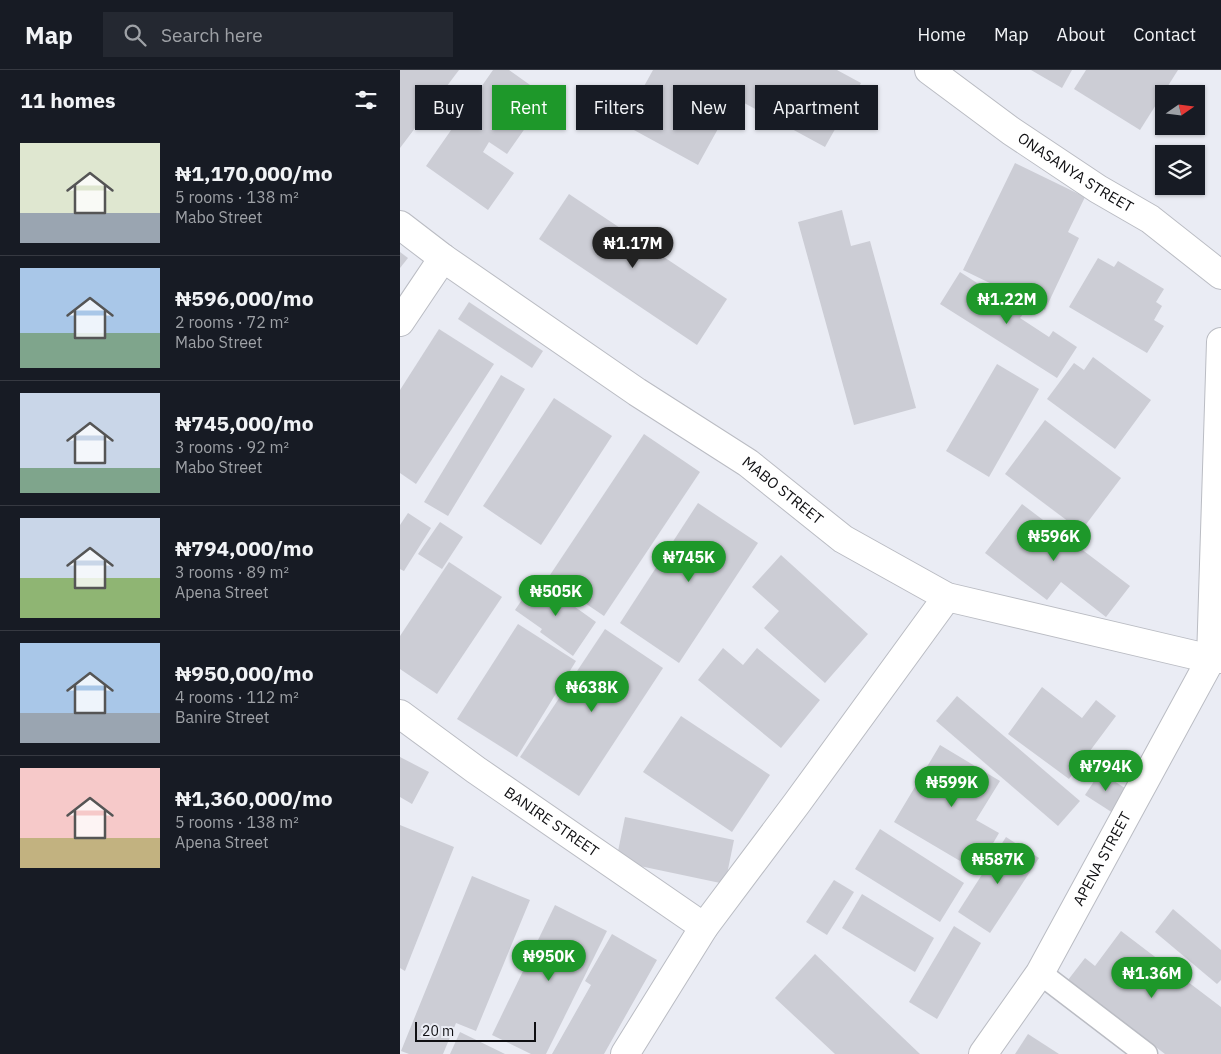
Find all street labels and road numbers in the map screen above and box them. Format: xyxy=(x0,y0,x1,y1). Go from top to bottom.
street label: ONASANYA STREET xyxy=(1014,128,1137,217)
street label: MABO STREET xyxy=(738,452,828,529)
street label: BANIRE STREET xyxy=(501,782,603,861)
street label: APENA STREET xyxy=(1068,808,1135,909)

